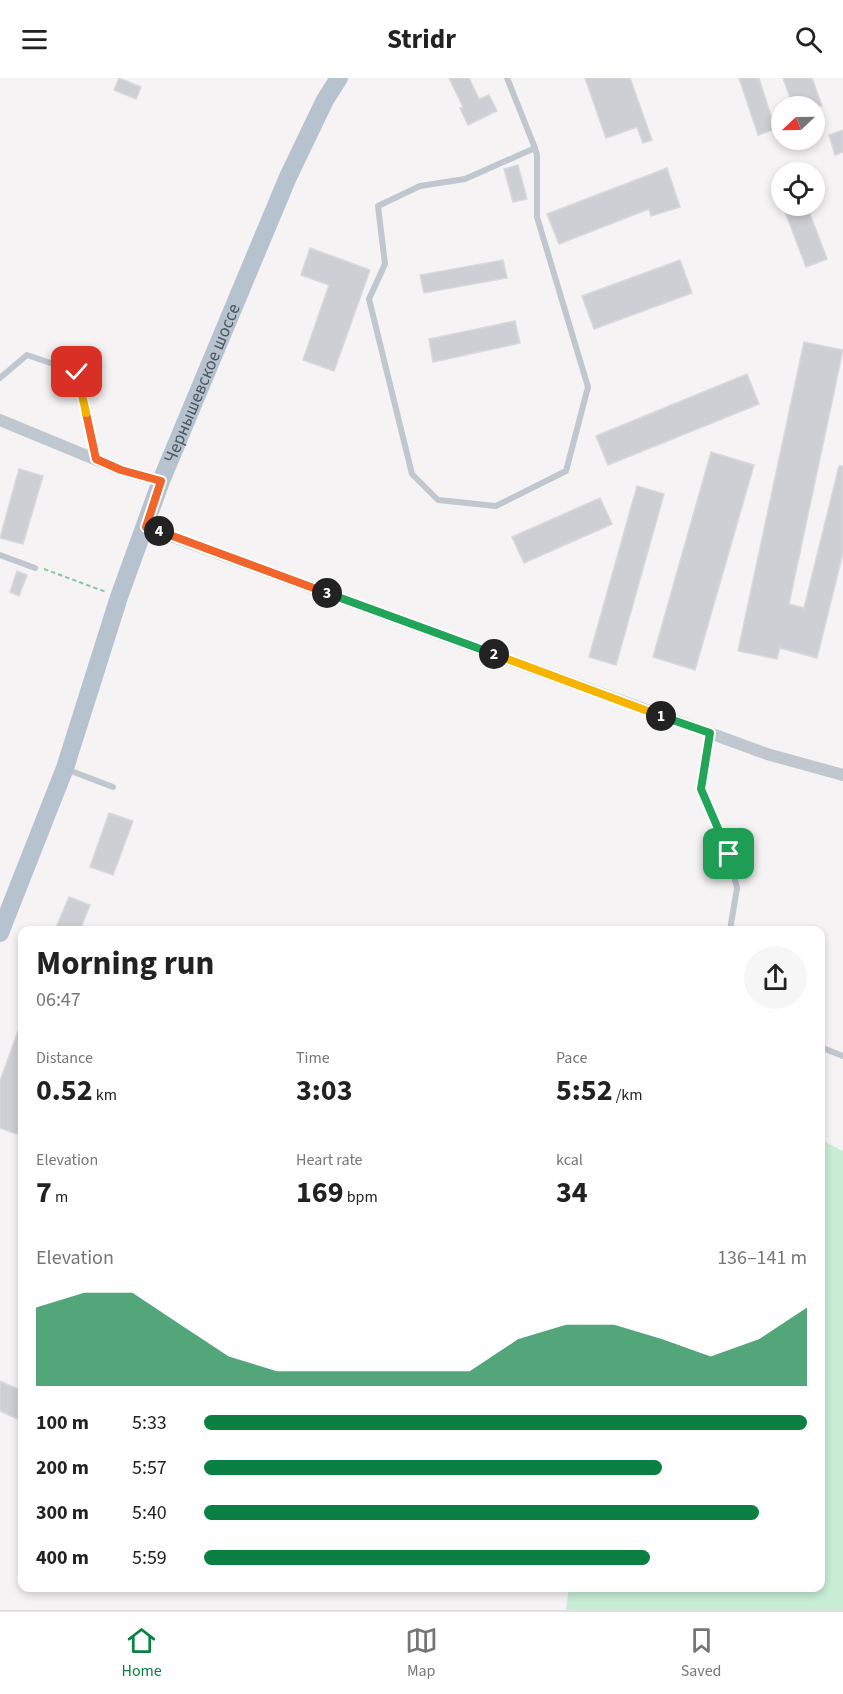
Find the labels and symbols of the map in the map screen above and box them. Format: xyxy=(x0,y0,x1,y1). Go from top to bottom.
north arrow xyxy=(771,96,825,150)
street label: Чернышевское шоссе xyxy=(157,300,246,467)
pin xyxy=(51,346,102,397)
pin: 4 xyxy=(144,516,174,546)
pin: 3 xyxy=(312,578,342,608)
pin: 2 xyxy=(479,639,509,669)
pin: 1 xyxy=(646,701,676,731)
pin xyxy=(703,828,754,879)

